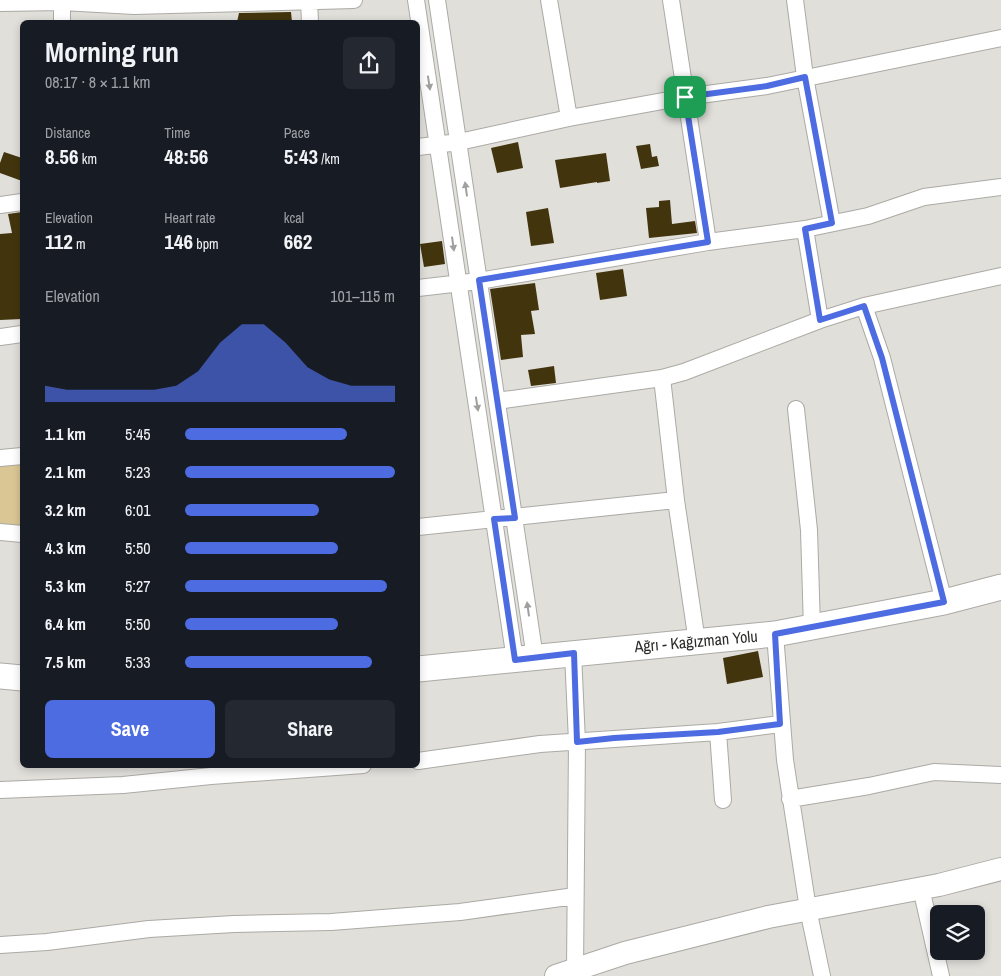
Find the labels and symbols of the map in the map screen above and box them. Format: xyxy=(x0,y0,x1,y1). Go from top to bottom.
one-way arrow xyxy=(425,75,433,91)
pin xyxy=(664,76,706,118)
one-way arrow xyxy=(461,181,469,197)
one-way arrow xyxy=(449,236,457,252)
one-way arrow xyxy=(473,397,481,413)
one-way arrow xyxy=(524,601,532,617)
street label: Ağrı - Kağızman Yolu xyxy=(633,625,758,657)

